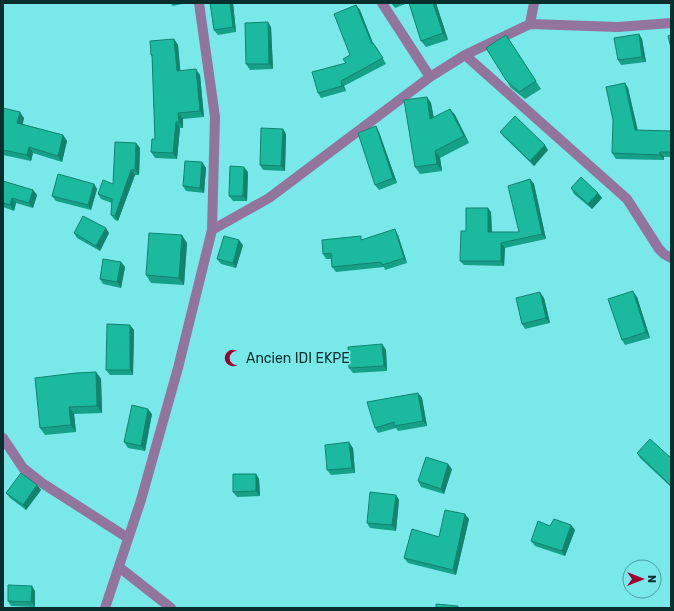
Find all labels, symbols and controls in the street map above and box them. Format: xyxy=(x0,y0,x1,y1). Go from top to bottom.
mosque icon: Ancien IDI EKPE xyxy=(223,348,243,368)
place label: Ancien IDI EKPE xyxy=(246,350,350,367)
north arrow xyxy=(622,559,662,599)
text: N xyxy=(645,575,658,583)

